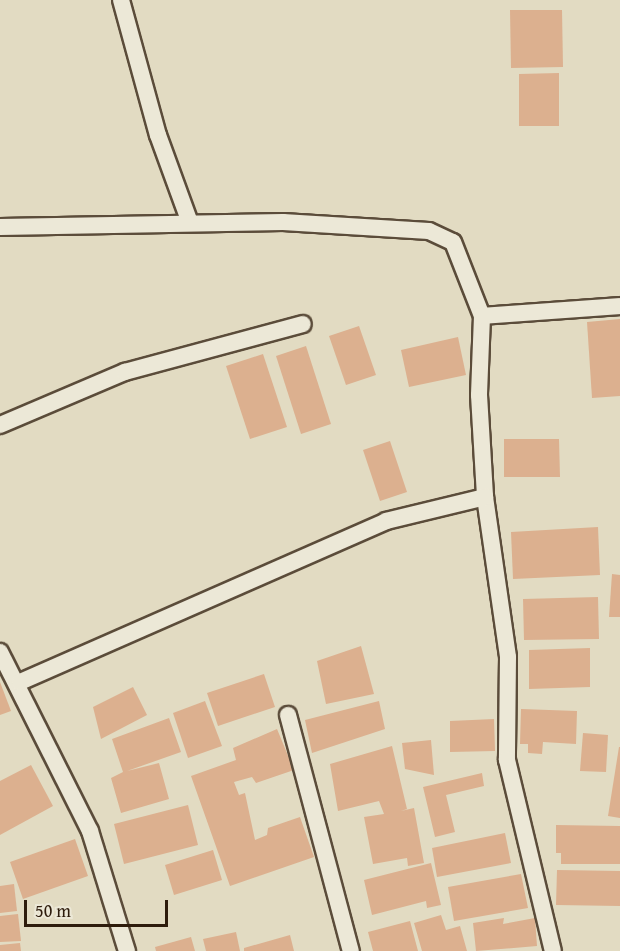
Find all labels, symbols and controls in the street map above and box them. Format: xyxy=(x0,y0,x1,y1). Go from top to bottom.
scale bar xyxy=(27,888,171,926)
text: 50 m xyxy=(35,897,71,924)

